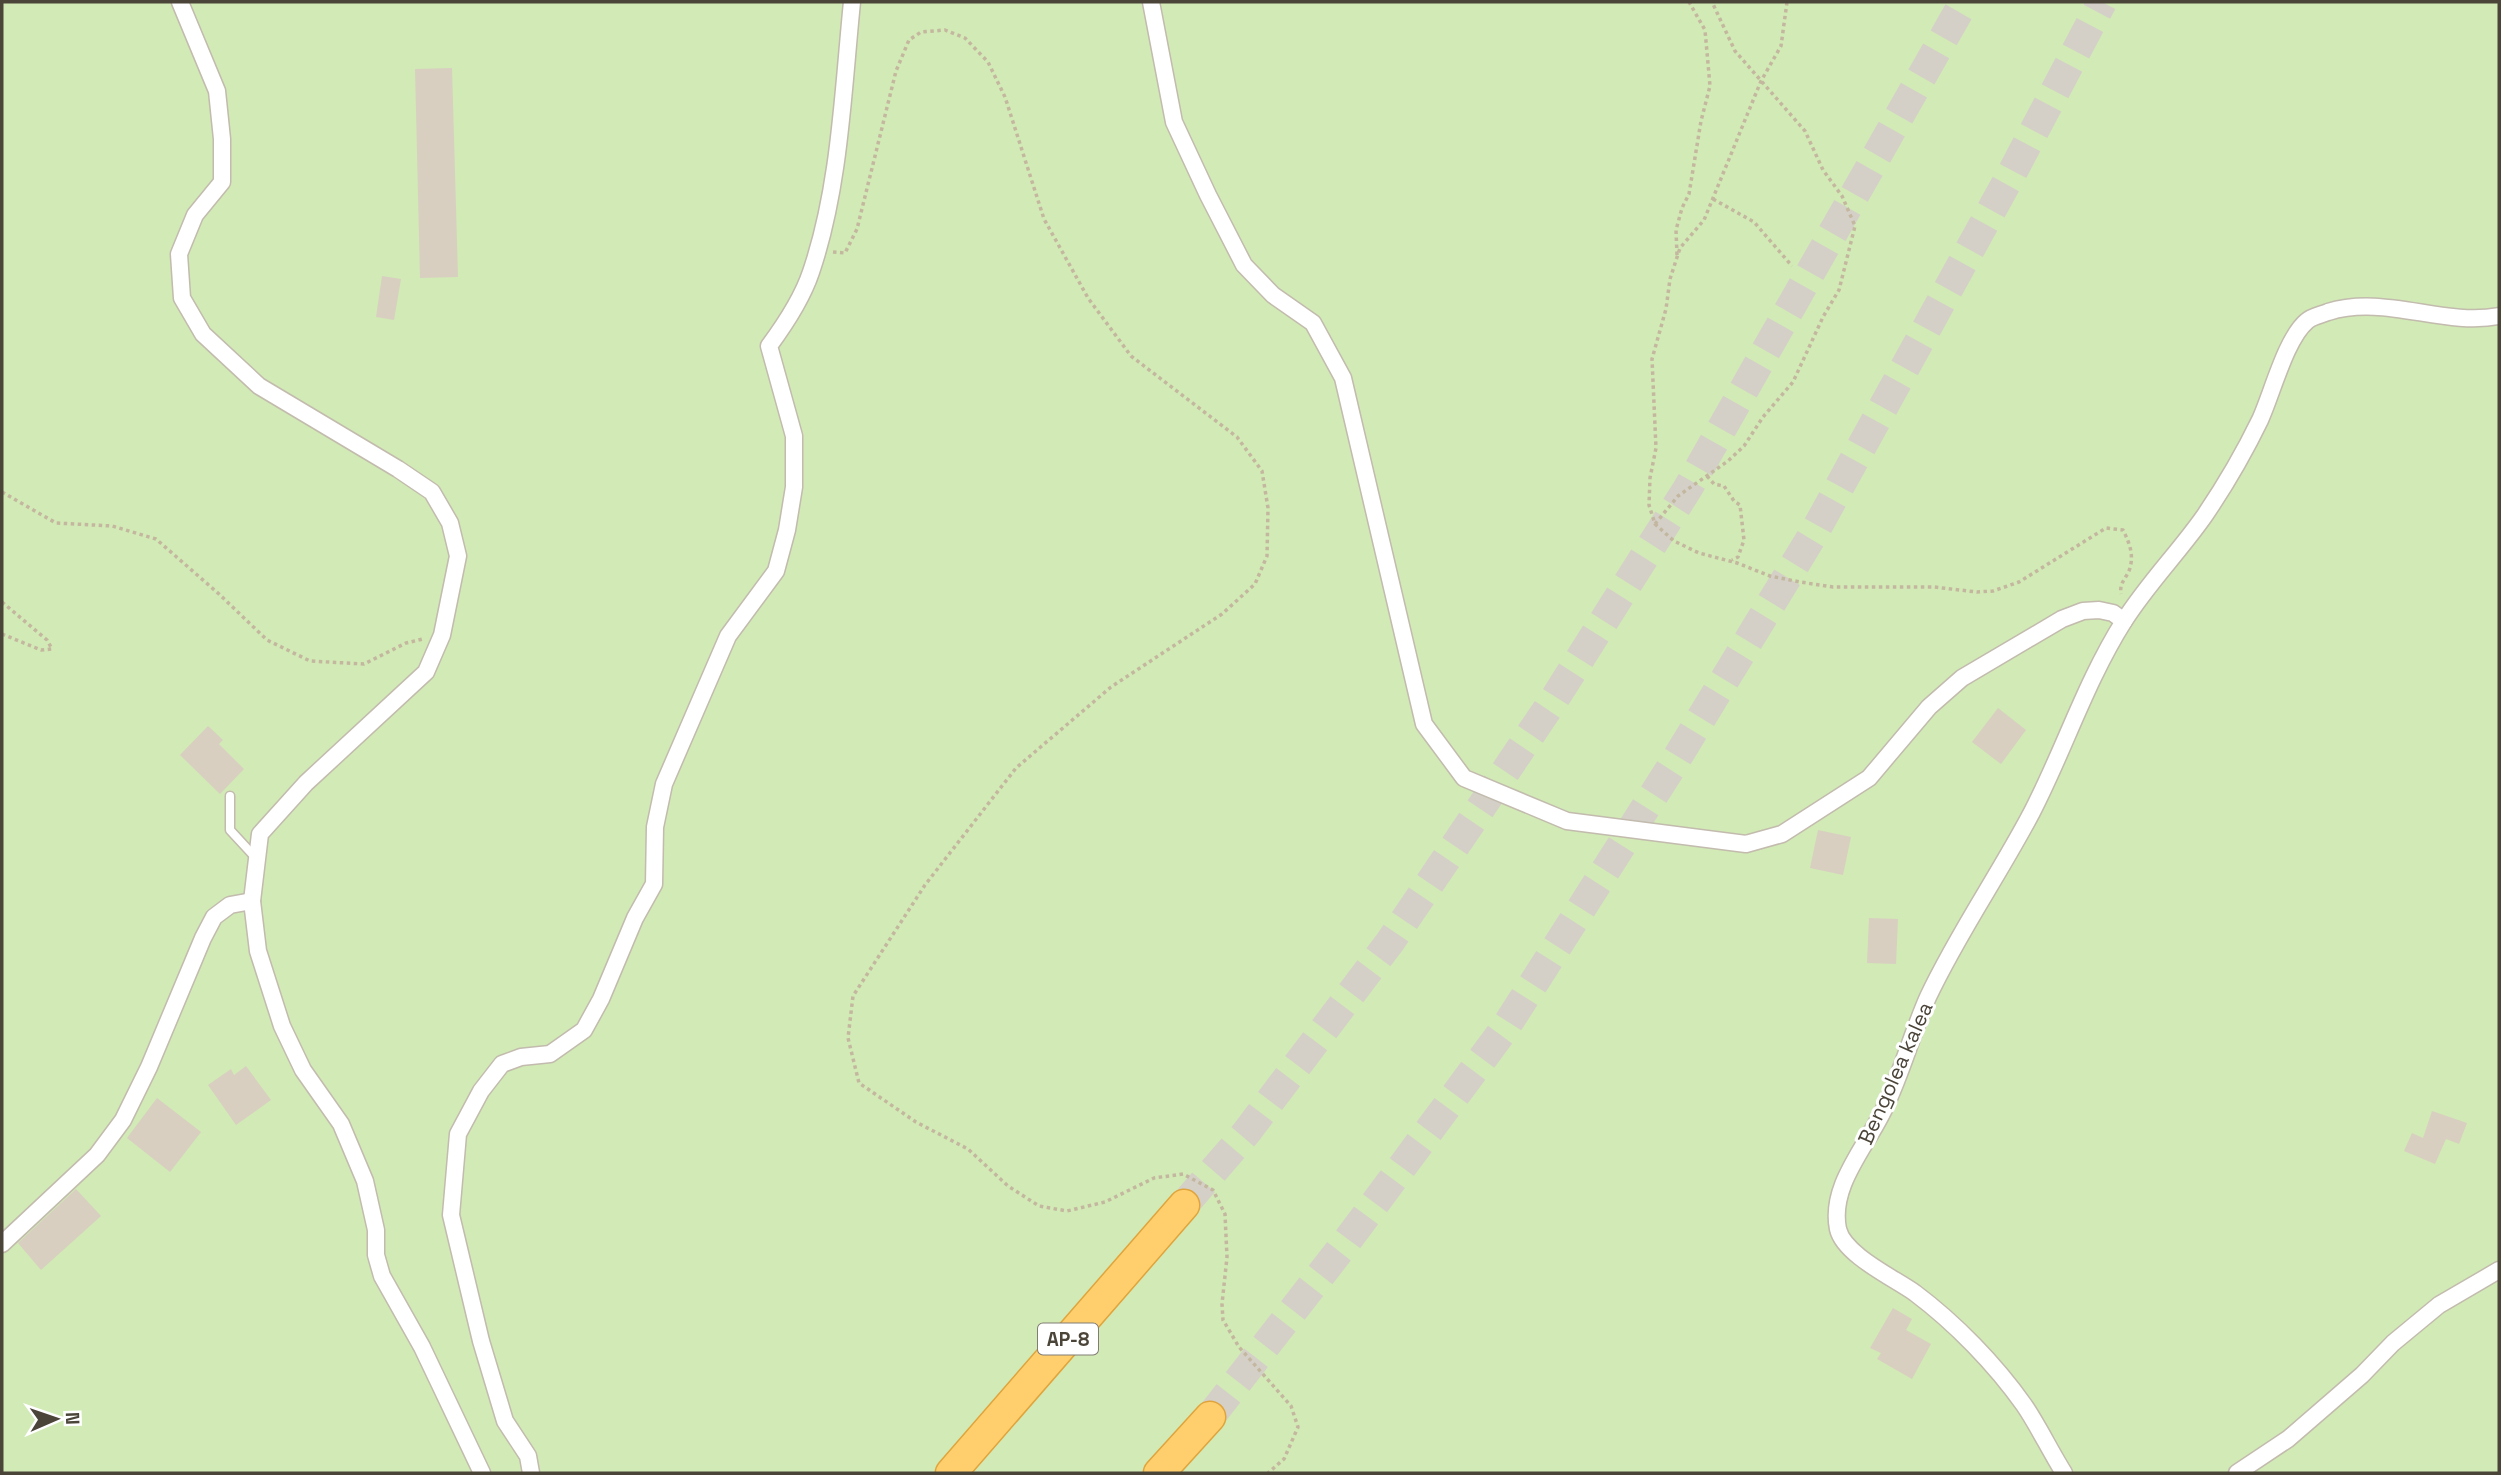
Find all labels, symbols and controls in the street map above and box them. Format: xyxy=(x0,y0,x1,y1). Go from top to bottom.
street label: Bengolea kalea xyxy=(1851,997,1939,1149)
road number: AP-8 xyxy=(1038,1324,1098,1354)
north arrow xyxy=(21,1384,91,1454)
text: N xyxy=(60,1412,85,1425)

